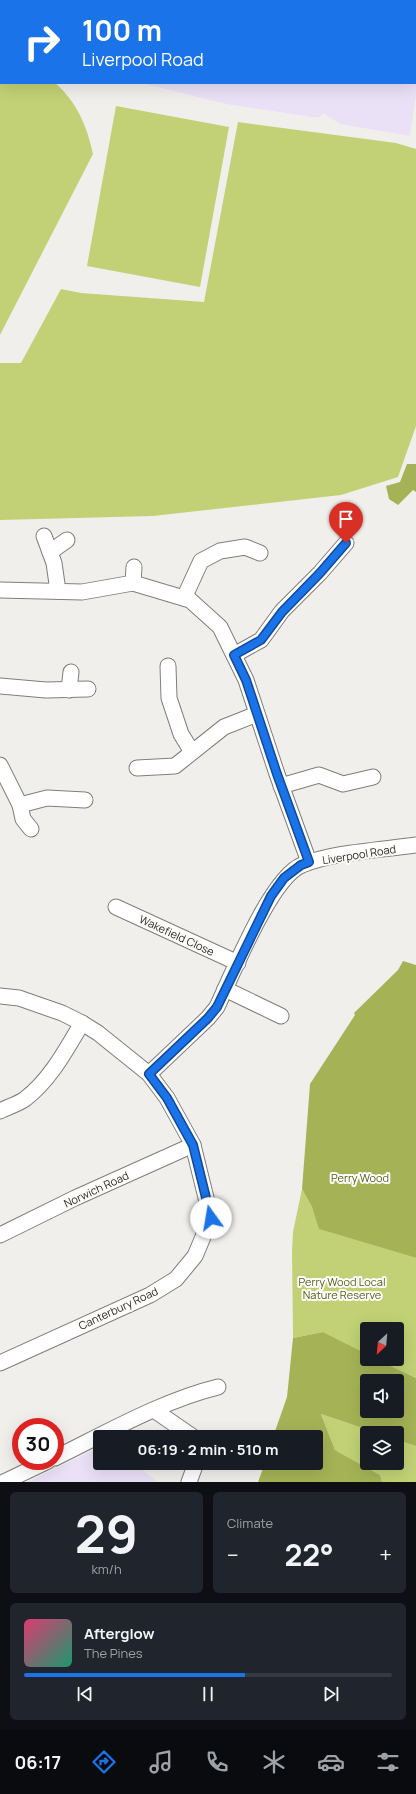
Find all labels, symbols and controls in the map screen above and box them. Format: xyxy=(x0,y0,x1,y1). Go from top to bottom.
text: 100 m xyxy=(82,11,162,49)
icon: right xyxy=(16,16,68,68)
text: Liverpool Road xyxy=(82,47,204,71)
pin xyxy=(329,502,363,543)
icon: arrive xyxy=(335,508,357,530)
street label: Liverpool Road xyxy=(321,841,397,867)
street label: Wakefield Close xyxy=(137,911,217,959)
street label: Norwich Road xyxy=(61,1167,131,1211)
park label: Perry Wood xyxy=(331,1170,389,1185)
position arrow xyxy=(190,1197,232,1239)
park label: Perry Wood Local Nature Reserve xyxy=(298,1274,386,1302)
street label: Canterbury Road xyxy=(76,1283,160,1333)
north arrow xyxy=(360,1322,404,1366)
map controls xyxy=(360,1322,404,1470)
button: sound xyxy=(360,1374,404,1418)
speed limit sign: 30 xyxy=(12,1418,64,1470)
button: layers xyxy=(360,1426,404,1470)
text: 06:19 · 2 min · 510 m xyxy=(138,1439,278,1460)
text: 29 xyxy=(75,1498,138,1569)
text: Climate xyxy=(227,1514,273,1532)
text: 22° xyxy=(284,1534,334,1575)
text: − xyxy=(227,1540,239,1570)
text: + xyxy=(379,1540,392,1570)
text: km/h xyxy=(91,1560,122,1578)
text: Afterglow xyxy=(84,1623,155,1644)
text: The Pines xyxy=(84,1644,143,1662)
icon: previous xyxy=(74,1683,96,1705)
icon: pause xyxy=(197,1683,219,1705)
icon: next xyxy=(320,1683,342,1705)
icon: directions xyxy=(90,1748,118,1776)
icon: music xyxy=(147,1748,175,1776)
icon: phone xyxy=(203,1748,231,1776)
icon: climate xyxy=(260,1748,288,1776)
icon: car xyxy=(317,1748,345,1776)
icon: filters xyxy=(374,1748,402,1776)
text: 06:17 xyxy=(14,1750,61,1774)

